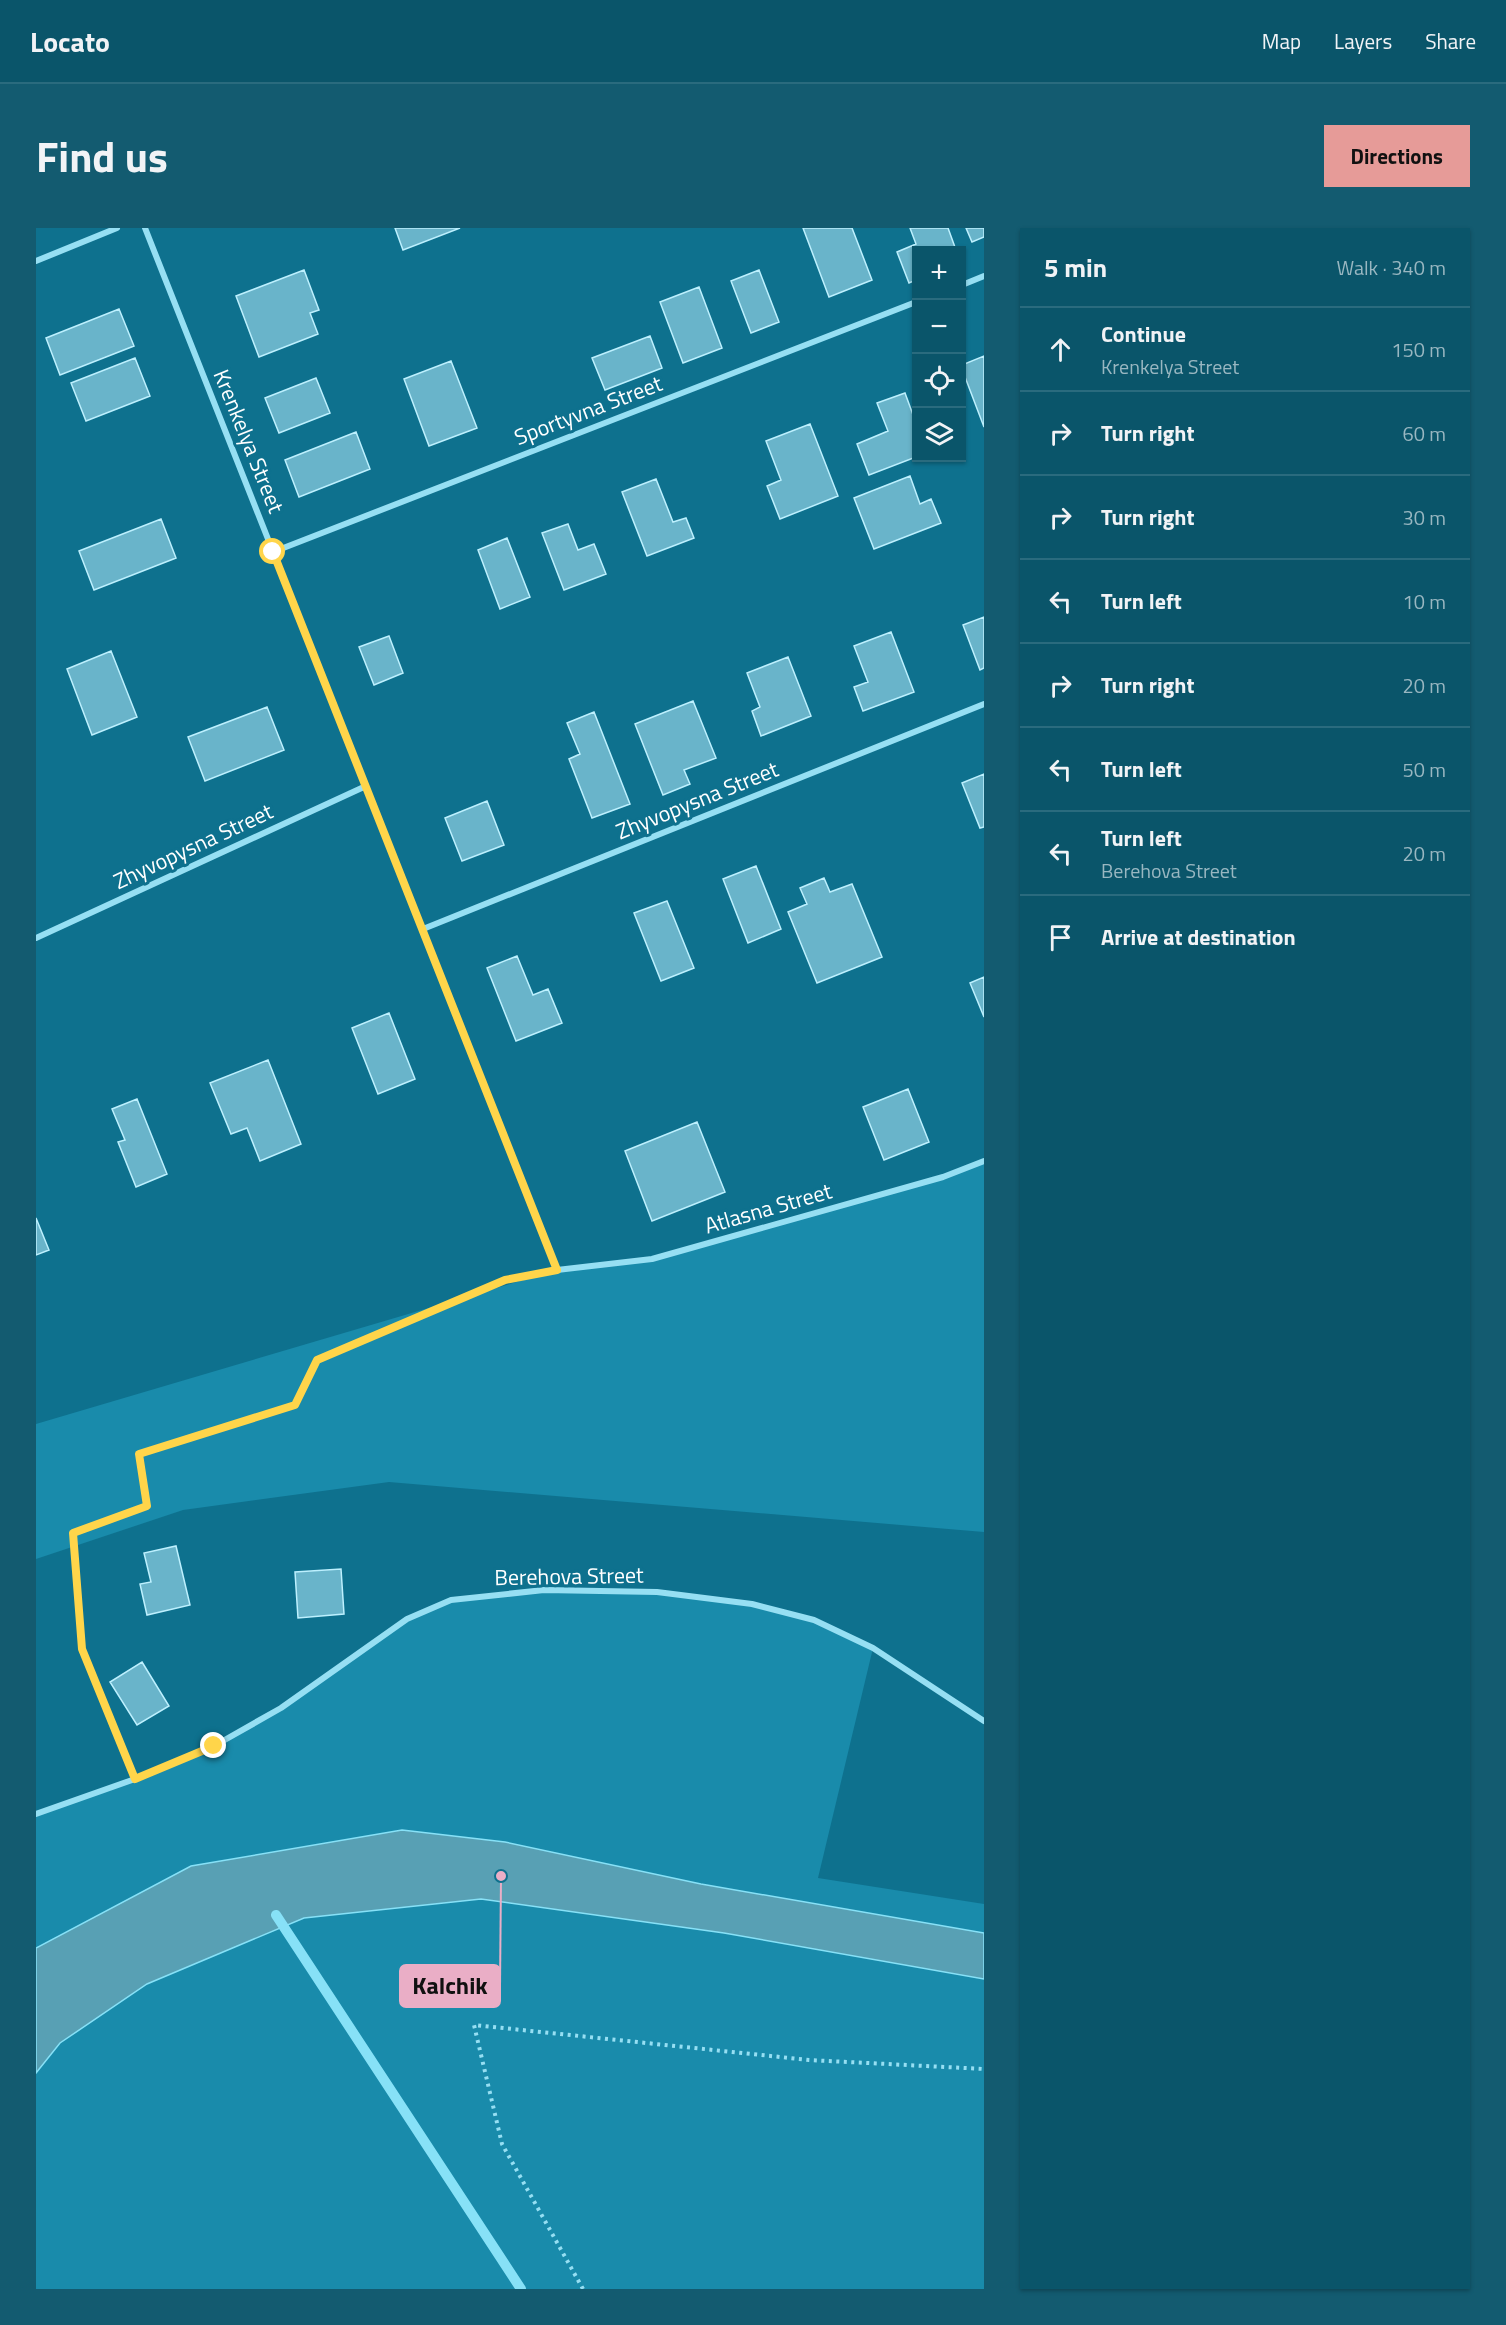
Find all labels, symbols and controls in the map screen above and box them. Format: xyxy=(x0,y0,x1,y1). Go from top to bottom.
text: Locato xyxy=(30,20,110,63)
text: Map xyxy=(1262,25,1301,57)
text: Layers xyxy=(1334,25,1392,57)
text: Share xyxy=(1425,25,1476,57)
text: Find us xyxy=(36,124,168,188)
button: Directions xyxy=(1324,125,1470,187)
map controls xyxy=(912,246,966,462)
button: + xyxy=(912,246,966,300)
text: 5 min xyxy=(1044,248,1107,287)
text: Walk · 340 m xyxy=(1337,252,1446,283)
button: − xyxy=(912,300,966,354)
text: Continue xyxy=(1101,317,1186,351)
icon: ahead xyxy=(1044,333,1077,366)
text: 150 m xyxy=(1391,334,1446,365)
text: Krenkelya Street xyxy=(1101,351,1239,382)
button: locate xyxy=(912,354,966,408)
street label: Krenkelya Street xyxy=(205,364,293,518)
street label: Sportyvna Street xyxy=(509,366,667,454)
button: layers xyxy=(912,408,966,462)
text: Turn right xyxy=(1101,416,1195,450)
icon: right xyxy=(1044,417,1077,450)
text: 60 m xyxy=(1402,418,1446,449)
text: Turn right xyxy=(1101,500,1195,534)
icon: right xyxy=(1044,501,1077,534)
text: 30 m xyxy=(1402,502,1446,533)
route start xyxy=(259,538,285,564)
text: Turn left xyxy=(1101,584,1182,618)
icon: left xyxy=(1044,585,1077,618)
text: 10 m xyxy=(1402,586,1446,617)
text: Turn right xyxy=(1101,668,1195,702)
icon: right xyxy=(1044,669,1077,702)
text: 20 m xyxy=(1402,670,1446,701)
street label: Zhyvopysna Street xyxy=(611,752,784,848)
text: Turn left xyxy=(1101,752,1182,786)
icon: left xyxy=(1044,753,1077,786)
text: 50 m xyxy=(1402,754,1446,785)
street label: Zhyvopysna Street xyxy=(108,794,279,898)
text: Turn left xyxy=(1101,821,1182,855)
icon: left xyxy=(1044,837,1077,870)
text: 20 m xyxy=(1402,838,1446,869)
text: Berehova Street xyxy=(1101,855,1237,886)
text: Arrive at destination xyxy=(1101,920,1296,954)
icon: arrive xyxy=(1044,921,1077,954)
street label: Atlasna Street xyxy=(700,1173,836,1242)
street label: Berehova Street xyxy=(494,1558,644,1594)
route end xyxy=(200,1732,226,1758)
callout: Kalchik xyxy=(400,1965,500,2007)
text: Kalchik xyxy=(412,1967,488,2003)

